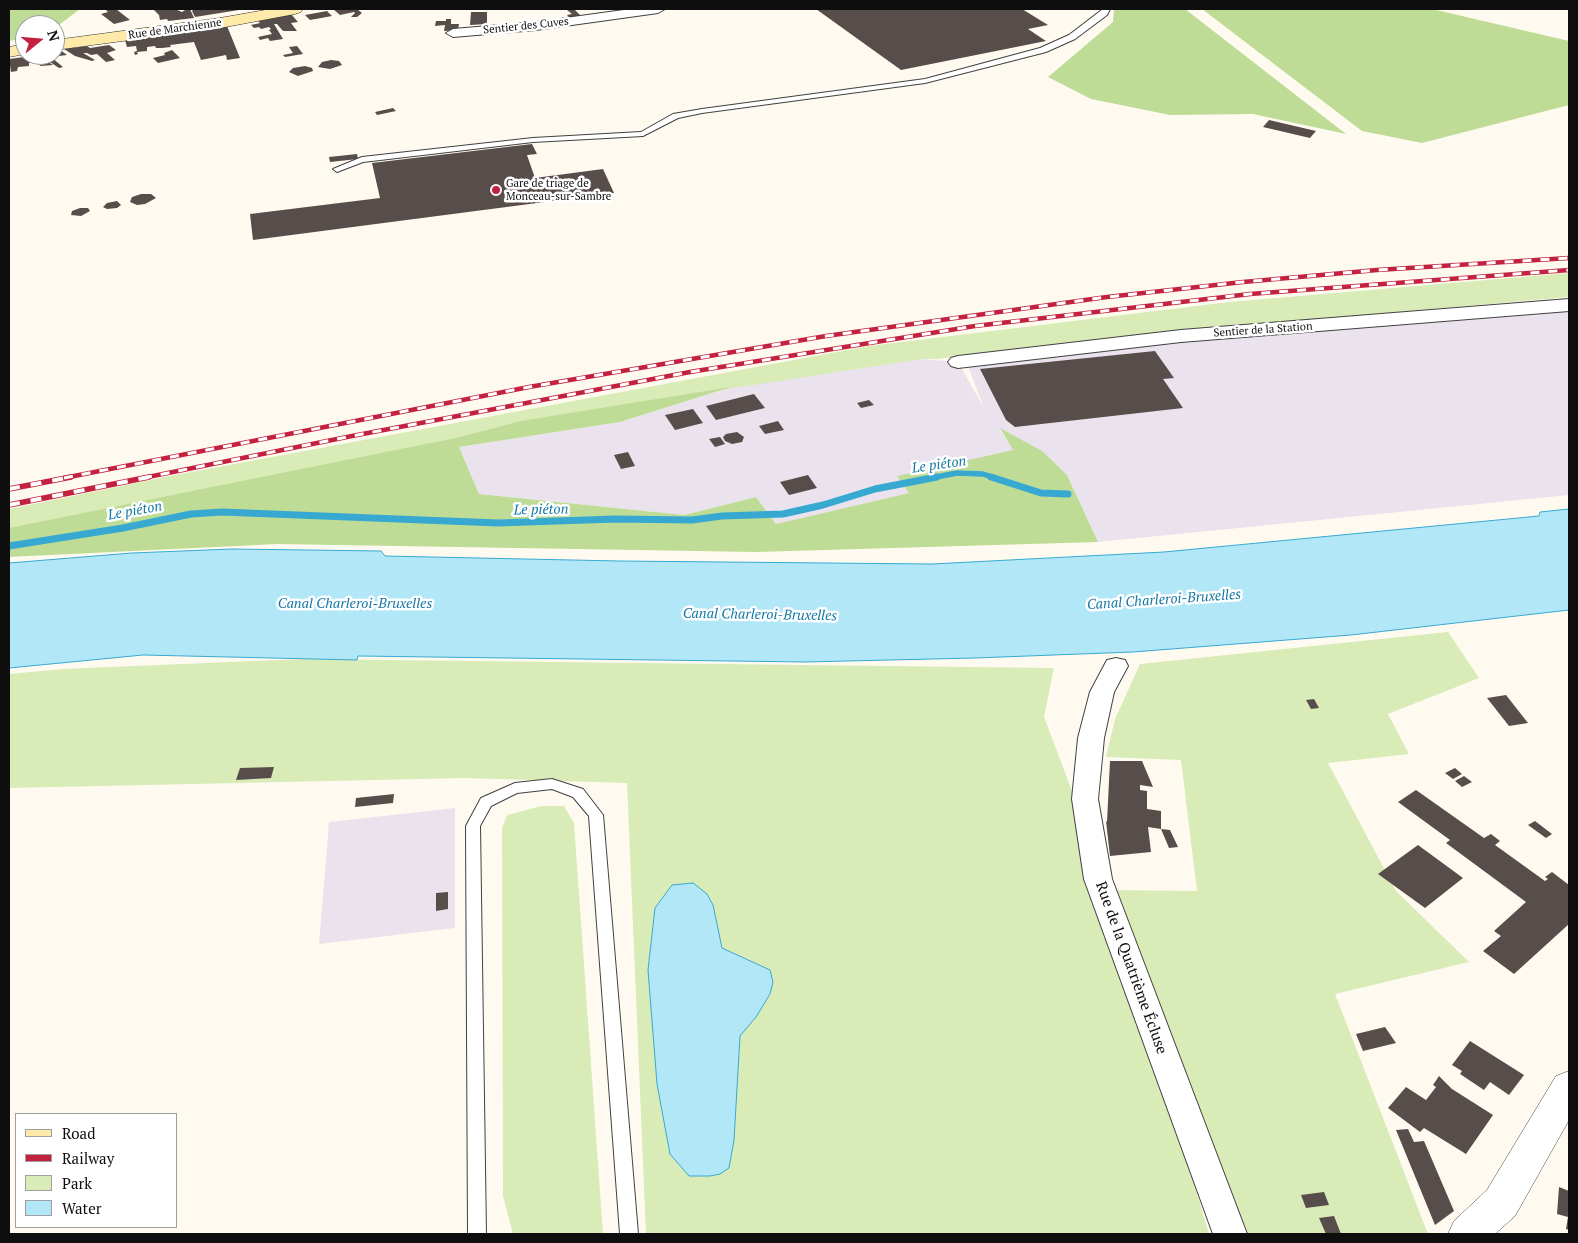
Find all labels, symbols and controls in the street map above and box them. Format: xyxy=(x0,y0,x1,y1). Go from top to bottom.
north arrow xyxy=(15,15,65,65)
street label: Sentier des Cuves xyxy=(483,15,569,37)
street label: Rue de Marchienne xyxy=(127,16,223,42)
text: N xyxy=(43,28,65,44)
place label: Gare de triage de Monceau-sur-Sambre xyxy=(506,177,611,203)
marker: Gare de triage de Monceau-sur-Sambre xyxy=(490,184,502,196)
street label: Sentier de la Station xyxy=(1213,320,1313,340)
water label: Le piéton xyxy=(911,453,967,477)
water label: Le piéton xyxy=(107,498,163,524)
water label: Le piéton xyxy=(514,501,568,519)
water label: Canal Charleroi-Bruxelles xyxy=(1086,586,1242,614)
water label: Canal Charleroi-Bruxelles xyxy=(278,596,432,612)
water label: Canal Charleroi-Bruxelles xyxy=(683,605,837,625)
street label: Rue de la Quatrième Écluse xyxy=(1091,879,1171,1057)
legend xyxy=(15,1113,178,1228)
text: Road xyxy=(62,1123,95,1143)
text: Railway xyxy=(62,1148,114,1168)
text: Park xyxy=(62,1173,92,1193)
text: Water xyxy=(62,1198,101,1218)

